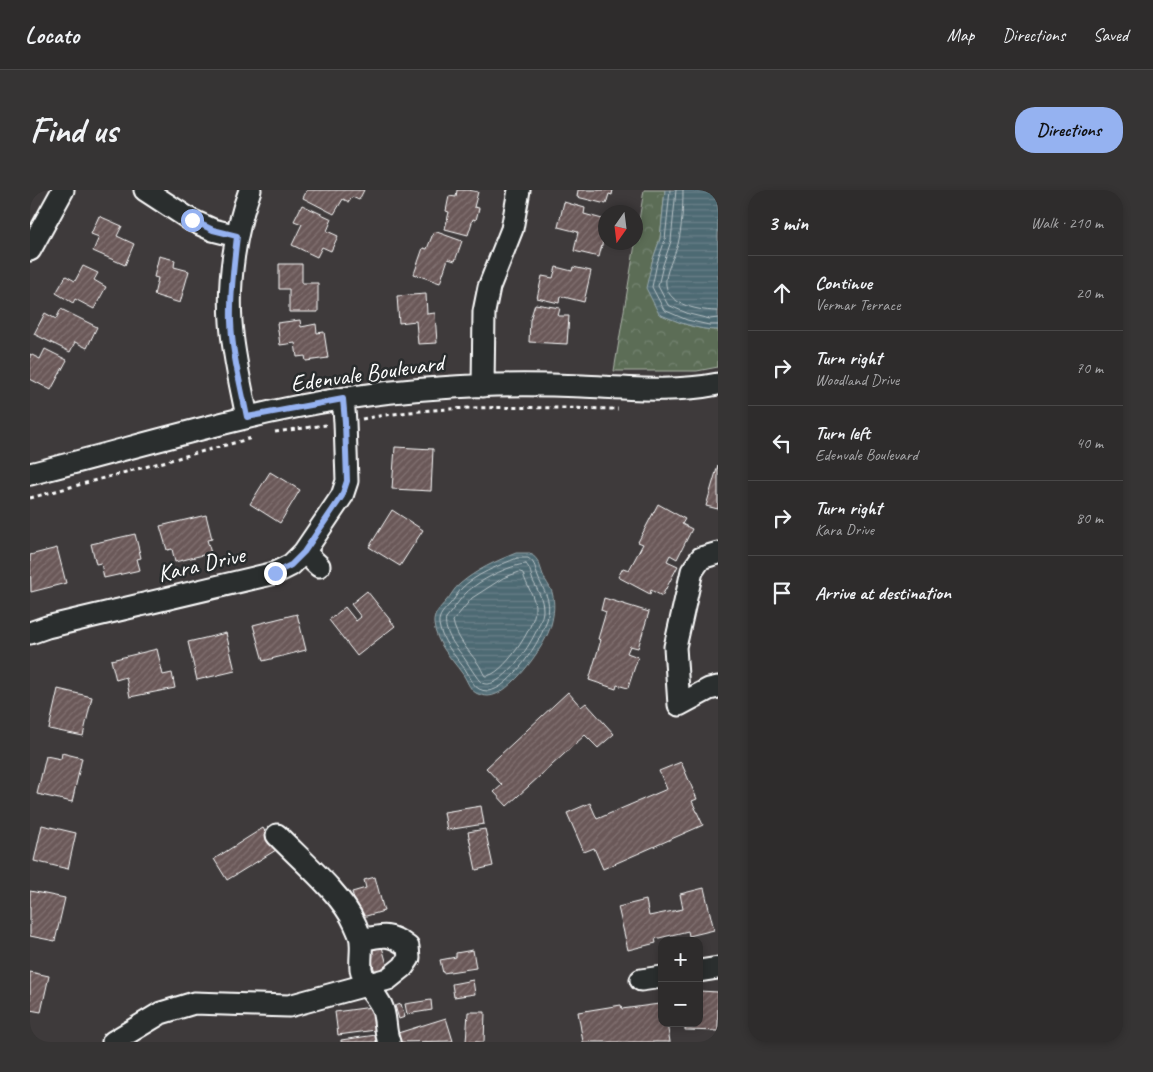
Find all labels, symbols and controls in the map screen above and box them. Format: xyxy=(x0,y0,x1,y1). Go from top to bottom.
text: Locato xyxy=(25,20,79,50)
text: Map xyxy=(947,24,974,46)
text: Directions xyxy=(1002,24,1065,46)
text: Saved xyxy=(1093,24,1128,46)
button: Directions xyxy=(1015,107,1123,153)
text: Find us xyxy=(30,108,117,153)
north arrow xyxy=(598,205,643,250)
route start xyxy=(181,209,204,232)
text: 3 min xyxy=(768,210,808,236)
text: Walk · 210 m xyxy=(1031,213,1103,233)
text: Continue xyxy=(815,271,872,295)
icon: ahead xyxy=(768,279,796,307)
text: 20 m xyxy=(1076,283,1103,303)
text: Vermar Terrace xyxy=(815,295,900,315)
text: Turn right xyxy=(815,346,882,370)
street label: Edenvale Boulevard xyxy=(289,347,449,399)
icon: right xyxy=(768,354,796,382)
text: 70 m xyxy=(1076,358,1103,378)
text: Woodland Drive xyxy=(815,370,899,390)
text: Turn left xyxy=(815,421,870,445)
icon: left xyxy=(768,429,796,457)
text: 40 m xyxy=(1076,433,1103,453)
text: Edenvale Boulevard xyxy=(815,445,918,465)
text: Turn right xyxy=(815,496,882,520)
icon: right xyxy=(768,504,796,532)
text: 80 m xyxy=(1076,508,1103,528)
text: Kara Drive xyxy=(815,520,874,540)
street label: Kara Drive xyxy=(155,539,250,589)
route end xyxy=(264,562,287,585)
icon: arrive xyxy=(768,579,796,607)
text: Arrive at destination xyxy=(815,581,951,605)
map controls xyxy=(658,937,703,1027)
button: + xyxy=(658,937,703,982)
button: − xyxy=(658,982,703,1027)

